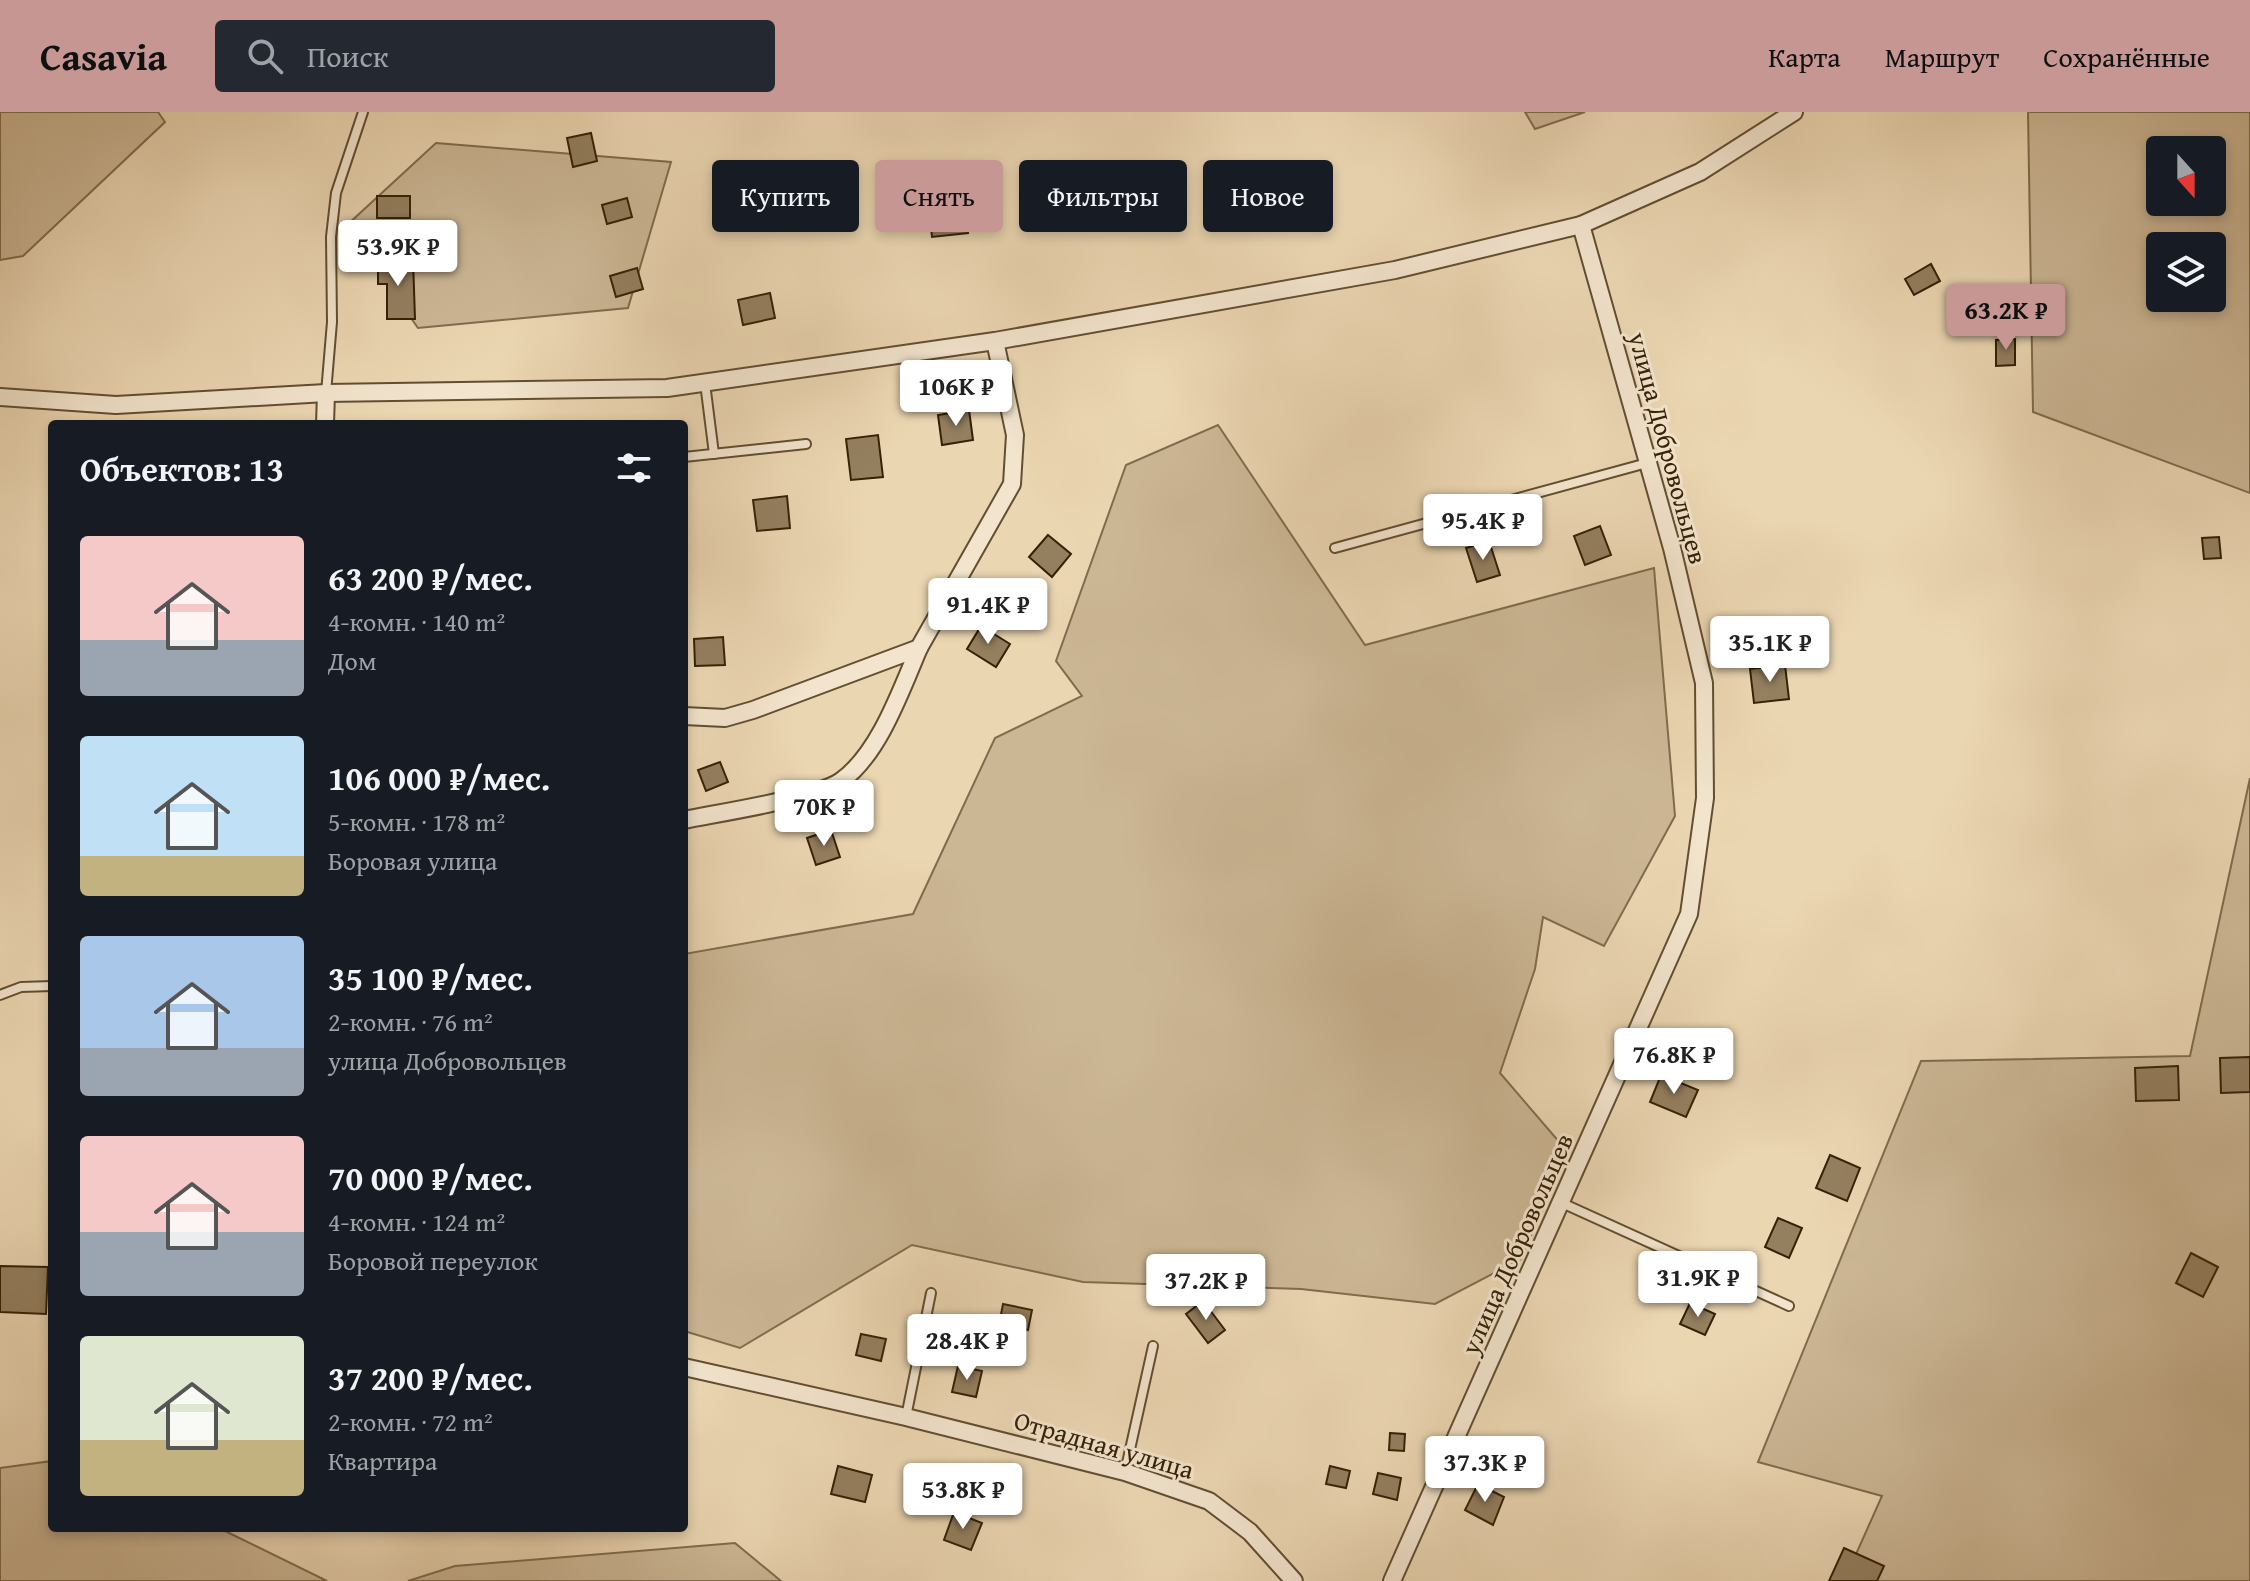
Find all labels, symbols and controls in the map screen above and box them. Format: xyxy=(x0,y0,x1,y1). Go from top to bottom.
search box xyxy=(215,20,775,92)
text: Casavia xyxy=(40,28,167,84)
icon: search xyxy=(243,34,287,78)
text: Поиск xyxy=(307,34,388,78)
text: Карта xyxy=(1768,36,1841,77)
text: Маршрут xyxy=(1885,36,1999,77)
text: Сохранённые xyxy=(2043,36,2210,77)
north arrow xyxy=(2146,136,2226,216)
map controls xyxy=(2146,136,2226,312)
chip: Купить xyxy=(712,160,859,232)
chip: Снять xyxy=(875,160,1003,232)
chip: Фильтры xyxy=(1019,160,1187,232)
chip: Новое xyxy=(1203,160,1333,232)
pin: 53.9K ₽ xyxy=(324,220,472,288)
text: 53.9K ₽ xyxy=(356,226,440,265)
button: layers xyxy=(2146,232,2226,312)
pin: 63.2K ₽ xyxy=(1932,284,2080,352)
text: 63.2K ₽ xyxy=(1964,290,2048,329)
street label: улица Добровольцев xyxy=(1619,327,1718,568)
pin: 106K ₽ xyxy=(891,360,1021,428)
text: 106K ₽ xyxy=(918,366,994,405)
text: Объектов: 13 xyxy=(80,444,284,493)
icon: filters xyxy=(612,446,656,490)
pin: 95.4K ₽ xyxy=(1409,494,1557,562)
text: 95.4K ₽ xyxy=(1441,500,1525,539)
text: 63 200 ₽/мес. xyxy=(328,553,533,602)
icon: home xyxy=(144,568,240,664)
pin: 91.4K ₽ xyxy=(914,578,1062,646)
text: 91.4K ₽ xyxy=(946,584,1030,623)
text: 4-комн. · 140 m² xyxy=(328,602,505,641)
pin: 35.1K ₽ xyxy=(1696,616,1844,684)
text: 35.1K ₽ xyxy=(1728,622,1812,661)
text: Дом xyxy=(328,641,376,680)
text: 106 000 ₽/мес. xyxy=(328,753,550,802)
icon: home xyxy=(144,768,240,864)
pin: 70K ₽ xyxy=(768,780,880,848)
text: 70K ₽ xyxy=(793,786,855,825)
text: 5-комн. · 178 m² xyxy=(328,802,505,841)
text: Боровая улица xyxy=(328,841,497,880)
text: 35 100 ₽/мес. xyxy=(328,953,533,1002)
icon: home xyxy=(144,968,240,1064)
text: 2-комн. · 76 m² xyxy=(328,1002,493,1041)
pin: 76.8K ₽ xyxy=(1600,1028,1748,1096)
text: 76.8K ₽ xyxy=(1632,1034,1716,1073)
text: улица Добровольцев xyxy=(328,1041,567,1080)
street label: улица Добровольцев xyxy=(1450,1127,1583,1362)
text: 70 000 ₽/мес. xyxy=(328,1153,533,1202)
icon: home xyxy=(144,1168,240,1264)
text: 4-комн. · 124 m² xyxy=(328,1202,505,1241)
text: Боровой переулок xyxy=(328,1241,538,1280)
pin: 31.9K ₽ xyxy=(1624,1251,1772,1319)
pin: 37.2K ₽ xyxy=(1132,1254,1280,1322)
text: 31.9K ₽ xyxy=(1656,1257,1740,1296)
text: 37.2K ₽ xyxy=(1164,1260,1248,1299)
pin: 28.4K ₽ xyxy=(893,1314,1041,1382)
text: 28.4K ₽ xyxy=(925,1320,1009,1359)
text: 37 200 ₽/мес. xyxy=(328,1353,533,1402)
icon: home xyxy=(144,1368,240,1464)
street label: Отрадная улица xyxy=(1010,1400,1199,1489)
text: 2-комн. · 72 m² xyxy=(328,1402,493,1441)
pin: 37.3K ₽ xyxy=(1411,1436,1559,1504)
text: Квартира xyxy=(328,1441,437,1480)
text: 37.3K ₽ xyxy=(1443,1442,1527,1481)
pin: 53.8K ₽ xyxy=(889,1463,1037,1531)
text: 53.8K ₽ xyxy=(921,1469,1005,1508)

